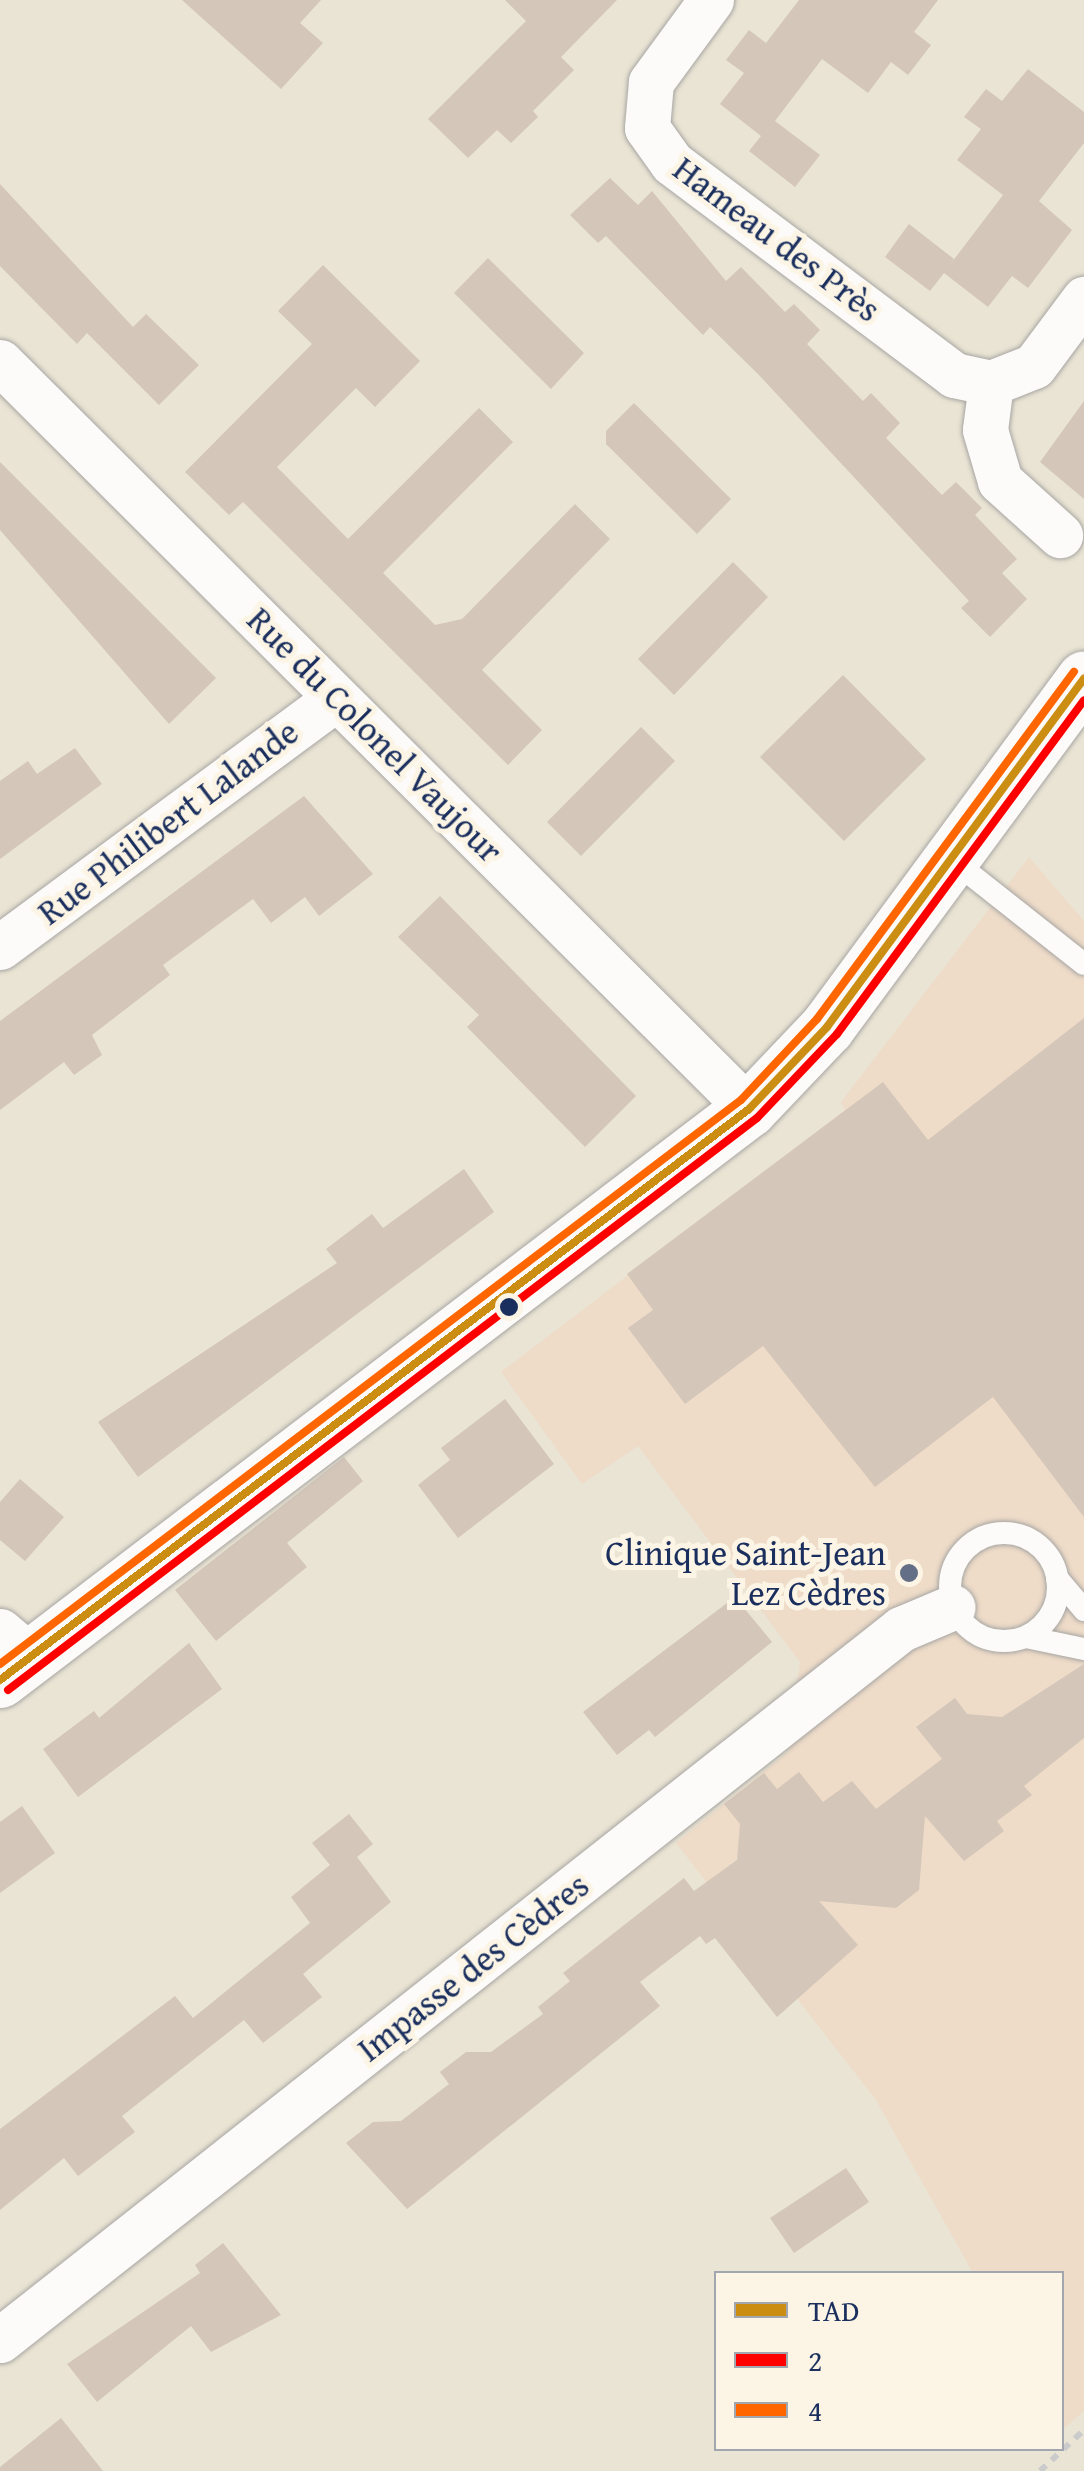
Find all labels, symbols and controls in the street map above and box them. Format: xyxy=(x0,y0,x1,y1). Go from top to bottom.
street label: Hameau des Près xyxy=(665,148,889,330)
street label: Rue du Colonel Vaujour xyxy=(239,599,511,871)
street label: Rue Philibert Lalande xyxy=(30,710,306,934)
unlabelled marker xyxy=(499,1297,519,1317)
place label: Clinique Saint-Jean Lez Cèdres xyxy=(605,1532,886,1614)
marker: Clinique Saint-Jean Lez Cèdres xyxy=(896,1560,922,1586)
street label: Impasse des Cèdres xyxy=(349,1864,597,2070)
legend xyxy=(714,2271,1064,2451)
text: TAD xyxy=(808,2288,859,2332)
text: 2 xyxy=(808,2338,822,2382)
text: 4 xyxy=(808,2388,822,2432)

